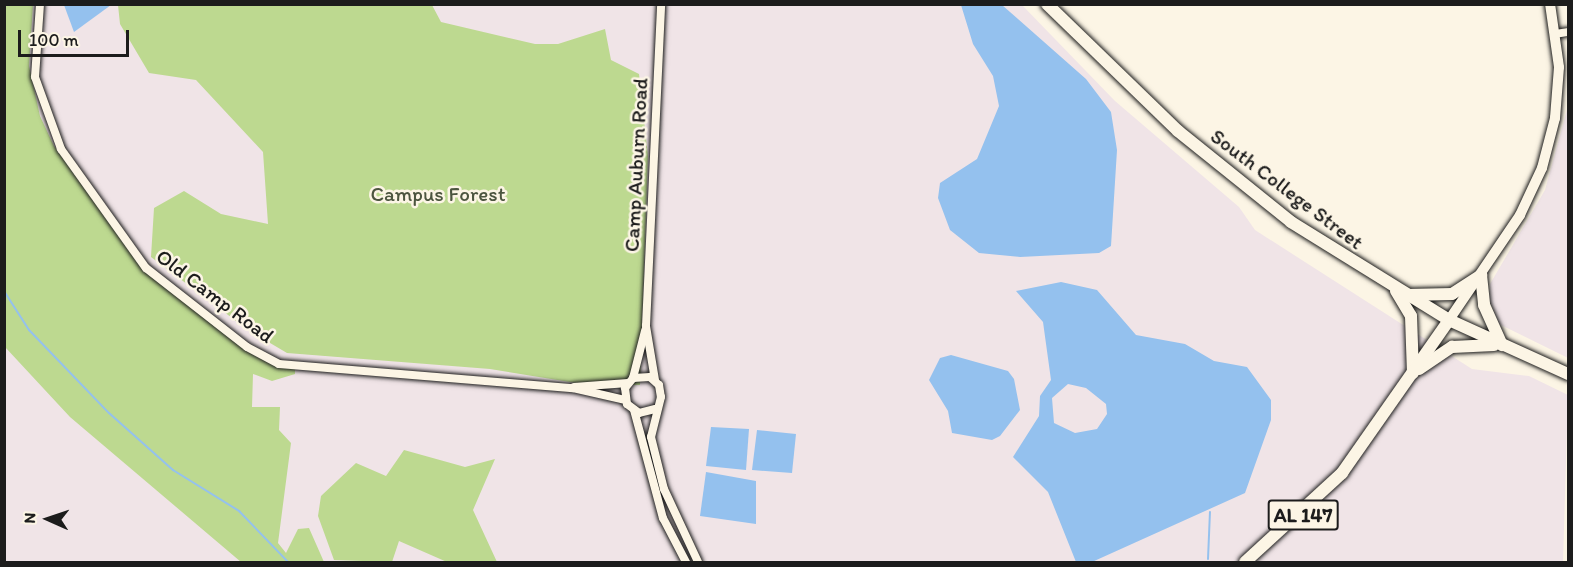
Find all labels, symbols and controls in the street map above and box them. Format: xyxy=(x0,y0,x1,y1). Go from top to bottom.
scale bar xyxy=(21,18,132,56)
text: 100 m xyxy=(29,29,79,51)
street label: Camp Auburn Road xyxy=(619,77,653,253)
street label: South College Street xyxy=(1206,123,1368,255)
park label: Campus Forest xyxy=(371,181,505,207)
street label: Old Camp Road xyxy=(152,244,278,348)
north arrow xyxy=(18,489,78,549)
road number: AL 147 xyxy=(1267,498,1339,532)
text: N xyxy=(20,512,39,524)

